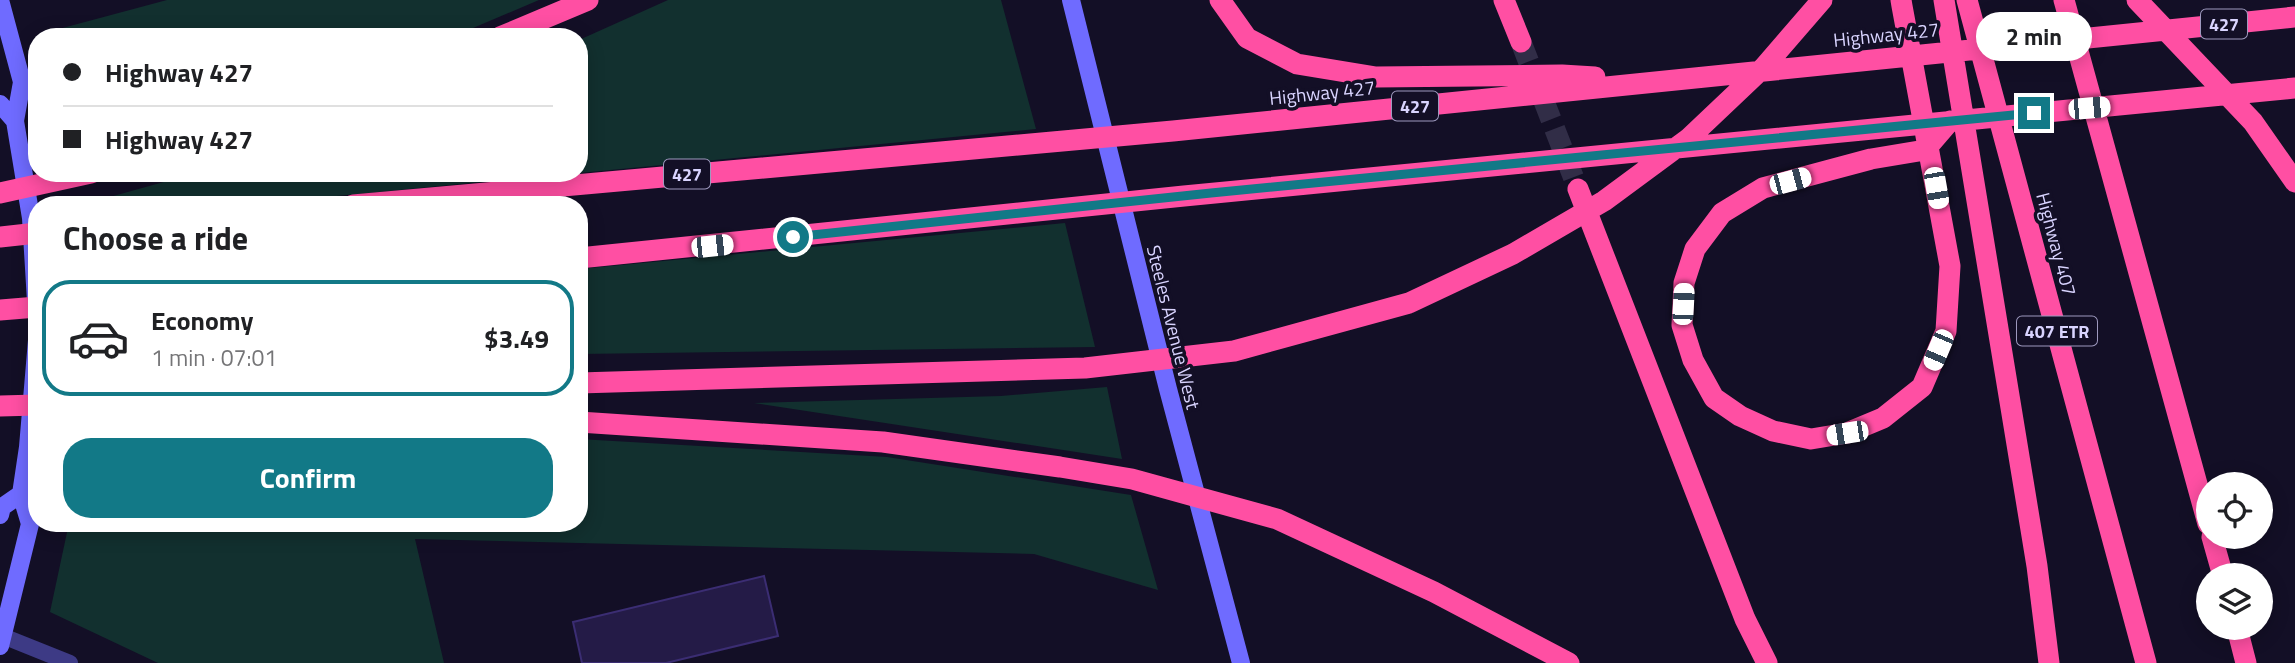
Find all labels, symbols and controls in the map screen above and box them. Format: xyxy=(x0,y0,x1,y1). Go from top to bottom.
road number: 427 xyxy=(2201,9,2247,38)
callout: 2 min xyxy=(1976,11,2092,60)
street label: Highway 427 xyxy=(1832,14,1940,54)
text: 2 min xyxy=(2006,19,2062,54)
text: Highway 427 xyxy=(105,53,253,92)
street label: Highway 427 xyxy=(1268,72,1376,112)
road number: 427 xyxy=(1392,92,1438,120)
car xyxy=(2068,96,2111,120)
route end xyxy=(2018,97,2050,129)
text: Highway 427 xyxy=(105,120,253,159)
road number: 427 xyxy=(664,160,710,188)
car xyxy=(1767,165,1814,197)
car xyxy=(1923,165,1950,211)
street label: Highway 407 xyxy=(2029,189,2085,299)
text: Choose a ride xyxy=(63,214,248,262)
route start xyxy=(777,221,809,253)
car xyxy=(691,233,734,259)
street label: Steeles Avenue West xyxy=(1140,242,1208,412)
car xyxy=(1672,282,1695,326)
text: Economy xyxy=(151,301,253,340)
icon: car xyxy=(67,307,130,370)
road number: 407 ETR xyxy=(2017,316,2097,346)
text: $3.49 xyxy=(484,319,549,358)
car xyxy=(1921,327,1956,373)
text: 1 min · 07:01 xyxy=(151,340,277,375)
car xyxy=(1825,419,1870,447)
button: Confirm xyxy=(63,438,553,518)
map controls xyxy=(2196,472,2273,640)
button: locate xyxy=(2196,472,2273,549)
button: layers xyxy=(2196,563,2273,640)

